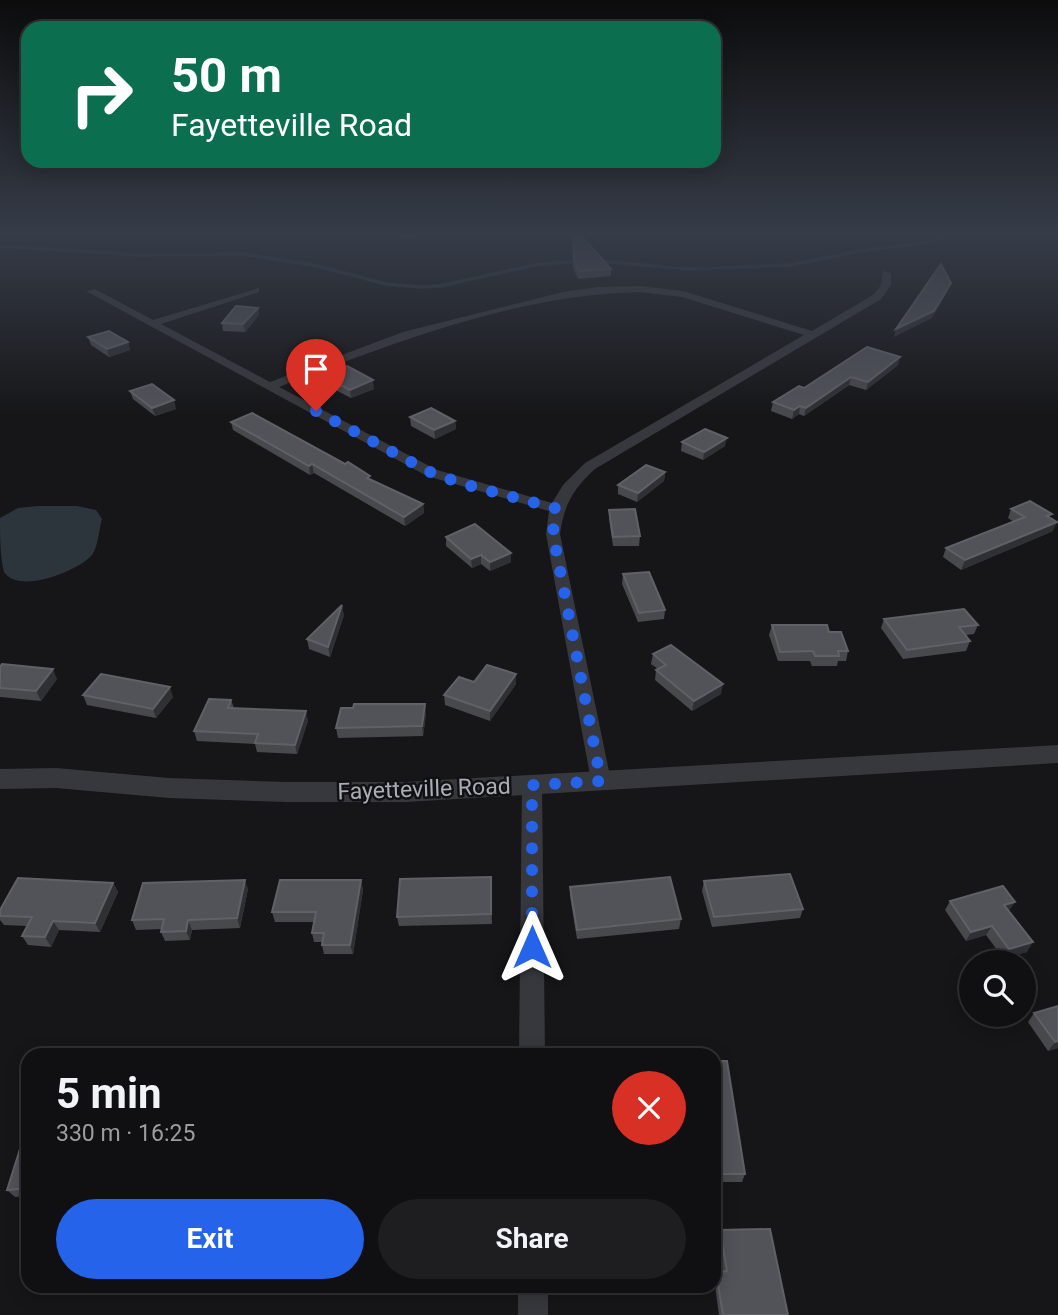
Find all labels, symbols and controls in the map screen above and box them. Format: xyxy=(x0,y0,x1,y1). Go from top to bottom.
text: 50 m xyxy=(171,47,282,104)
icon: right xyxy=(56,49,147,140)
text: Fayetteville Road xyxy=(171,106,412,144)
pin xyxy=(286,339,346,411)
icon: arrive xyxy=(297,350,335,388)
street label: Fayetteville Road xyxy=(337,772,511,806)
position arrow xyxy=(495,910,569,984)
map controls xyxy=(959,950,1036,1027)
button: search xyxy=(959,950,1036,1027)
text: 5 min xyxy=(56,1069,162,1118)
button: close xyxy=(612,1071,686,1145)
text: 330 m · 16:25 xyxy=(56,1120,195,1147)
button: Exit xyxy=(56,1199,364,1279)
button: Share xyxy=(378,1199,686,1279)

